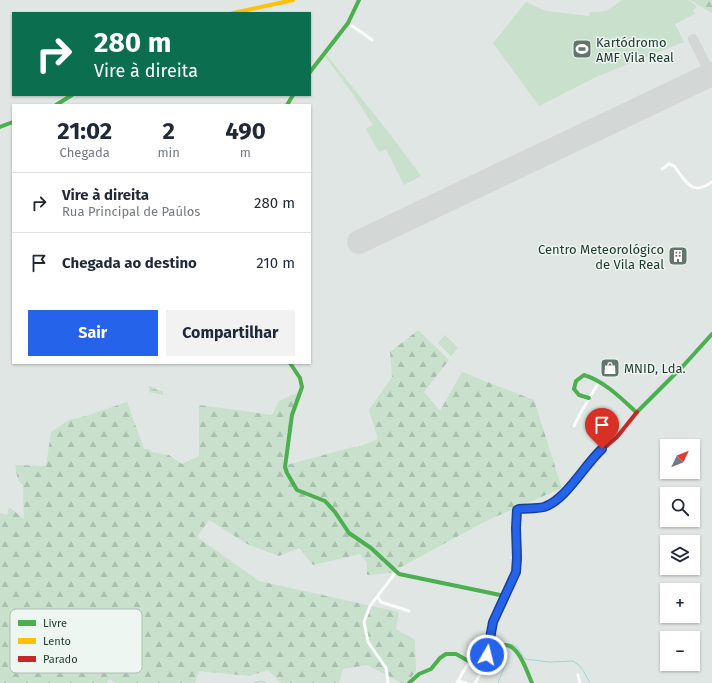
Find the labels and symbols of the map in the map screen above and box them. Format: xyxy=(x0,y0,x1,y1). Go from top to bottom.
place label: Kartódromo AMF Vila Real xyxy=(596,35,674,65)
sports icon: Kartódromo AMF Vila Real xyxy=(571,38,593,60)
place label: Centro Meteorológico de Vila Real xyxy=(538,242,664,272)
building icon: Centro Meteorológico de Vila Real xyxy=(667,245,689,267)
shop icon: MNID, Lda. xyxy=(599,357,621,379)
place label: MNID, Lda. xyxy=(624,361,686,376)
pin xyxy=(585,408,619,449)
north arrow xyxy=(660,439,700,479)
legend xyxy=(10,609,142,673)
text: Livre xyxy=(43,617,67,630)
position arrow xyxy=(466,634,508,676)
text: Lento xyxy=(43,635,71,648)
text: Parado xyxy=(43,653,78,666)

